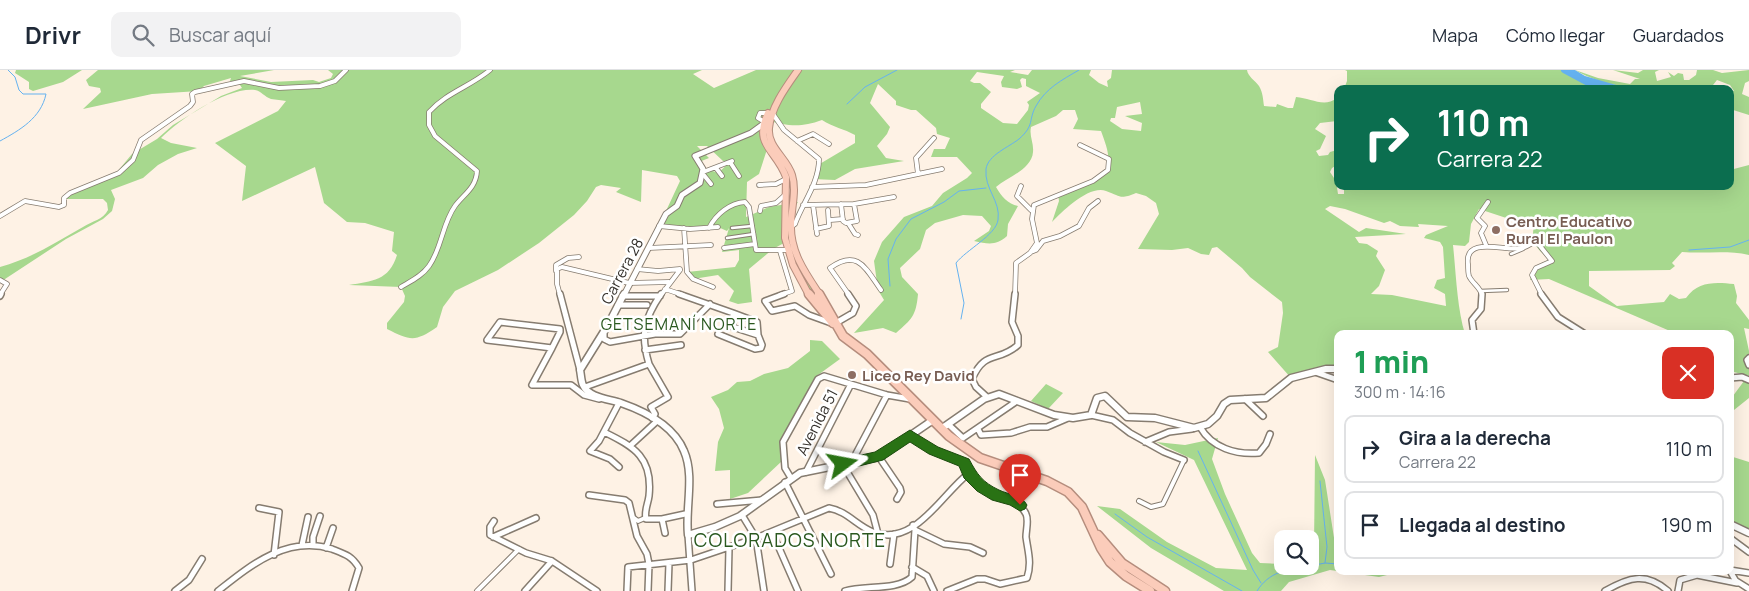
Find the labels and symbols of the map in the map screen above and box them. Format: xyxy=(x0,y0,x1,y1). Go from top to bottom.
place label: Centro Educativo Rural El Paulon xyxy=(1506,211,1632,249)
marker: Centro Educativo Rural El Paulon xyxy=(1490,224,1502,236)
street label: Carrera 28 xyxy=(596,234,648,308)
district label: GETSEMANÍ NORTE xyxy=(601,313,757,335)
place label: Liceo Rey David xyxy=(862,365,975,386)
marker: Liceo Rey David xyxy=(846,369,858,381)
street label: Avenida 51 xyxy=(791,385,843,459)
position arrow xyxy=(816,437,868,489)
pin xyxy=(999,454,1041,505)
district label: COLORADOS NORTE xyxy=(694,527,886,553)

